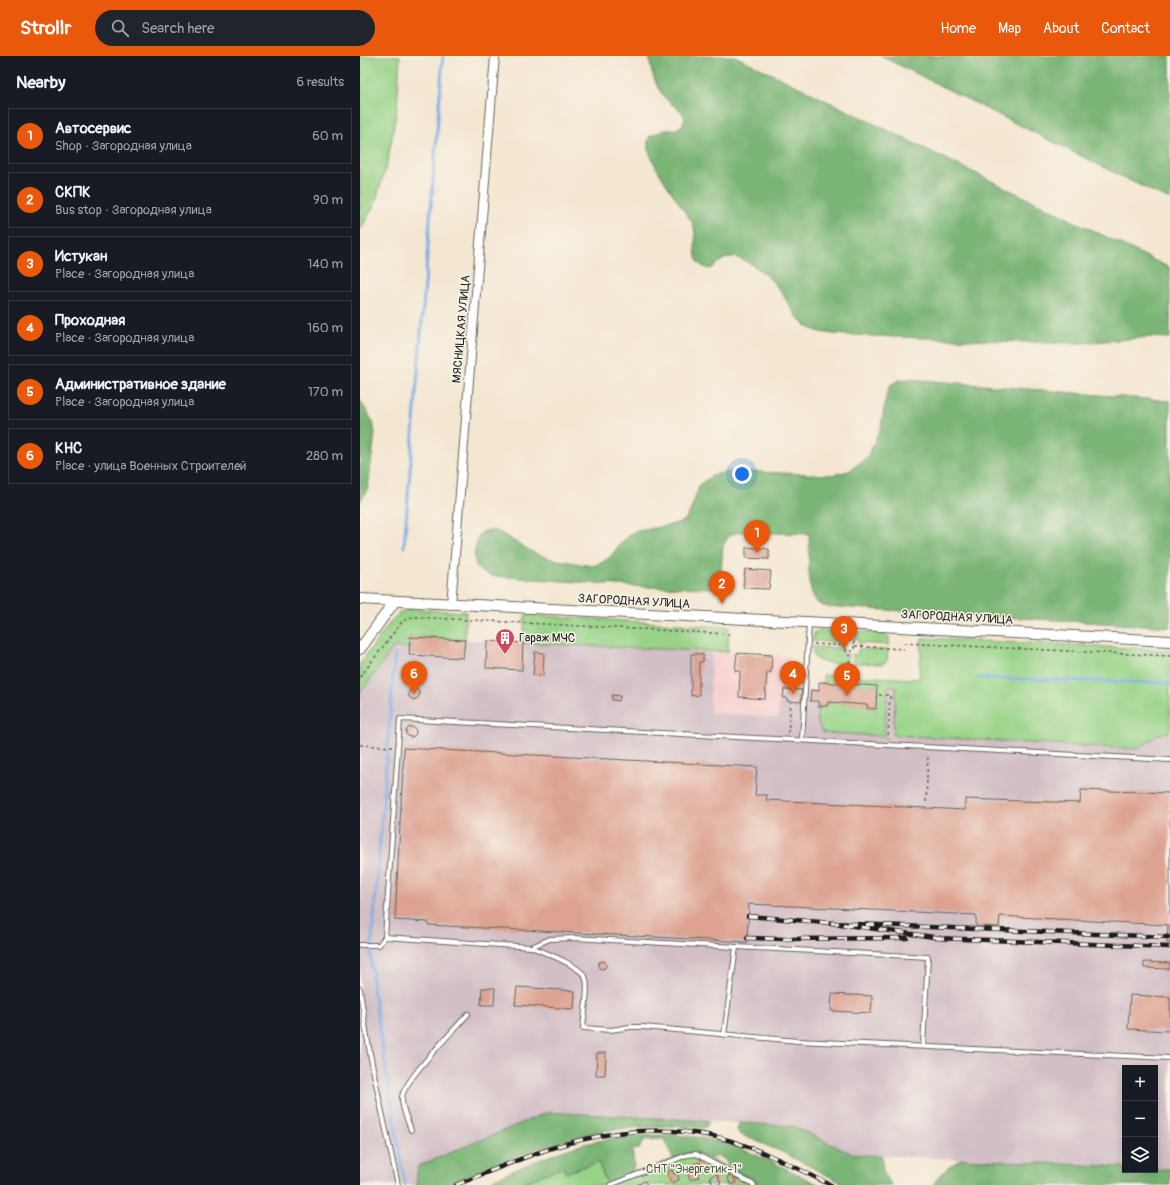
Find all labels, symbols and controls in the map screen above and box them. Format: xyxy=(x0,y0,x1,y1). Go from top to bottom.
search box xyxy=(95,10,375,46)
text: Strollr xyxy=(20,16,71,40)
icon: search xyxy=(109,17,131,39)
text: Search here xyxy=(141,19,214,38)
text: Home xyxy=(941,20,976,37)
text: Map xyxy=(998,20,1021,37)
text: About xyxy=(1043,20,1079,37)
text: Contact xyxy=(1101,20,1150,37)
text: Nearby xyxy=(16,72,65,93)
text: 6 results xyxy=(297,74,344,90)
text: Автосервис xyxy=(55,119,131,138)
text: 1 xyxy=(27,128,33,144)
text: 60 m xyxy=(312,128,343,144)
text: Shop · Загородная улица xyxy=(55,138,192,154)
text: СКПК xyxy=(55,183,91,202)
text: 2 xyxy=(26,192,34,208)
text: 90 m xyxy=(313,192,343,208)
text: Bus stop · Загородная улица xyxy=(55,202,212,218)
text: Истукан xyxy=(55,247,107,266)
text: 3 xyxy=(26,256,34,272)
text: 140 m xyxy=(307,256,343,272)
text: Place · Загородная улица xyxy=(55,266,194,282)
street label: МЯСНИЦКАЯ УЛИЦА xyxy=(449,274,474,384)
text: Проходная xyxy=(55,311,125,330)
text: 4 xyxy=(26,320,34,336)
text: 160 m xyxy=(307,320,343,336)
text: Place · Загородная улица xyxy=(55,330,194,346)
text: Административное здание xyxy=(55,375,226,394)
text: 5 xyxy=(26,384,34,400)
text: 170 m xyxy=(308,384,343,400)
text: Place · Загородная улица xyxy=(55,394,194,410)
text: КНС xyxy=(55,439,82,458)
text: 6 xyxy=(26,448,34,464)
text: 280 m xyxy=(306,448,343,464)
text: Place · улица Военных Строителей xyxy=(55,458,247,474)
your location xyxy=(732,464,752,484)
pin: 1 xyxy=(744,520,770,553)
pin: 2 xyxy=(709,571,735,604)
street label: ЗАГОРОДНАЯ УЛИЦА xyxy=(578,591,690,612)
street label: ЗАГОРОДНАЯ УЛИЦА xyxy=(901,607,1013,628)
pin: 3 xyxy=(831,616,857,649)
building icon: Гараж МЧС xyxy=(494,627,516,655)
place label: Гараж МЧС xyxy=(519,631,575,646)
pin: 6 xyxy=(401,661,427,694)
pin: 4 xyxy=(780,661,806,694)
pin: 5 xyxy=(834,663,860,696)
map controls xyxy=(1122,1065,1158,1173)
button: + xyxy=(1122,1065,1158,1101)
button: − xyxy=(1122,1101,1158,1137)
button: layers xyxy=(1122,1137,1158,1173)
park label: СНТ "Энергетик-1" xyxy=(646,1162,742,1177)

